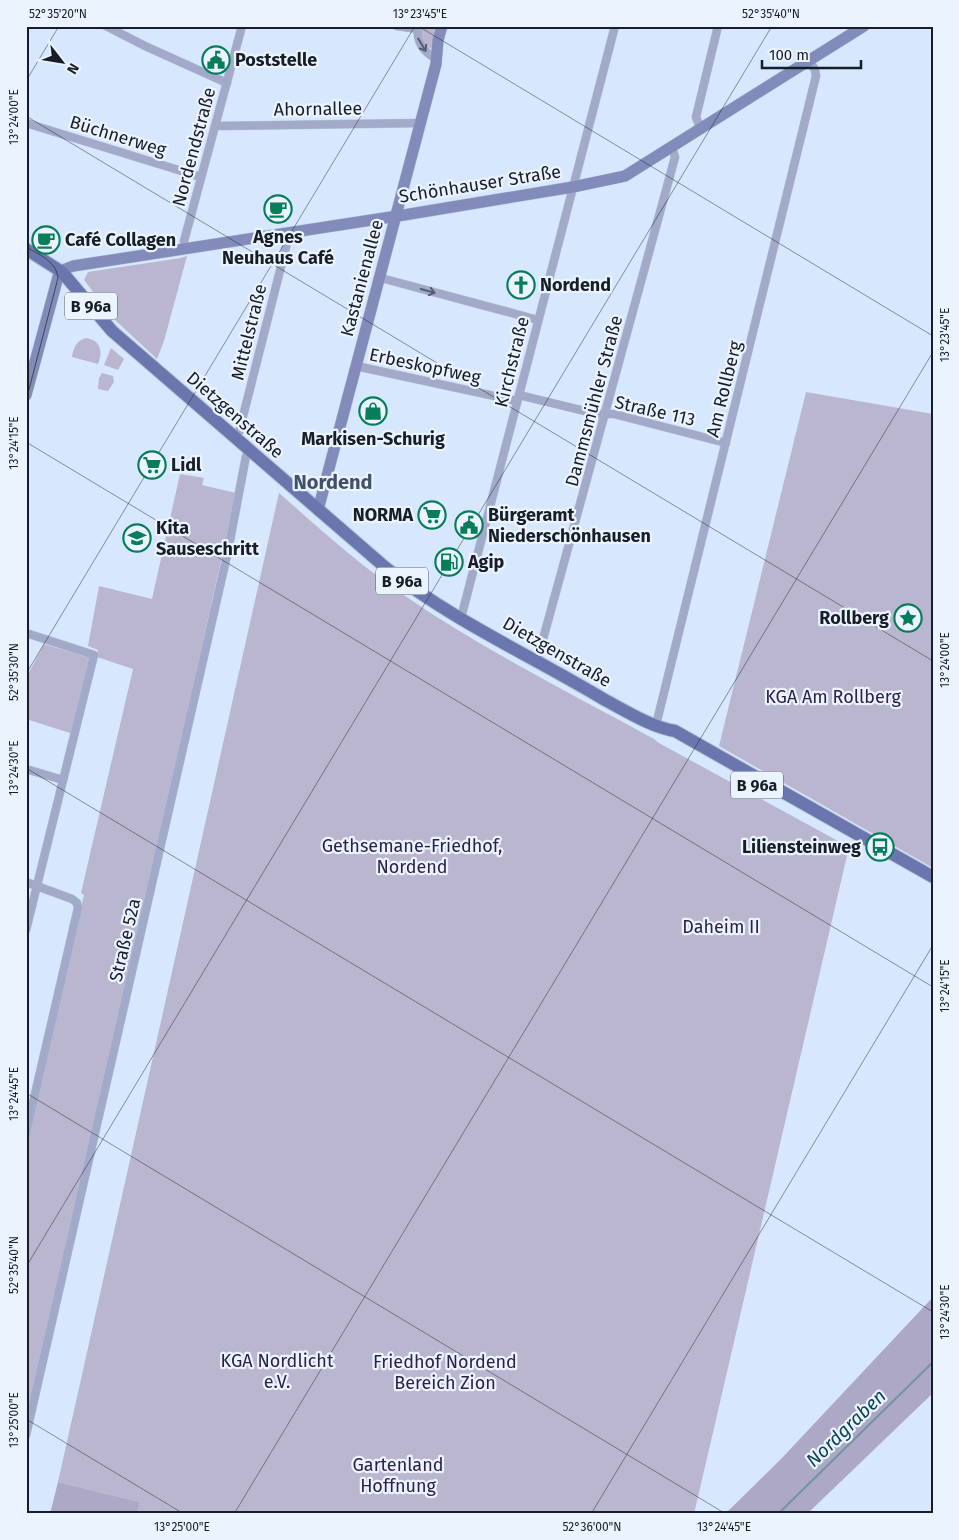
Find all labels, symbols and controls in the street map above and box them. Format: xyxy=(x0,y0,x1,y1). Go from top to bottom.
text: 52°35'20"N xyxy=(29,7,87,21)
text: 13°23'45"E xyxy=(393,7,447,21)
text: 52°35'40"N xyxy=(742,7,800,21)
north arrow xyxy=(38,38,88,88)
one-way arrow xyxy=(418,38,428,52)
scale bar xyxy=(762,38,860,70)
public building icon: Poststelle xyxy=(201,45,231,75)
text: 100 m xyxy=(769,46,809,64)
place label: Poststelle xyxy=(235,49,317,71)
text: N xyxy=(63,60,82,77)
street label: Nordendstraße xyxy=(168,85,220,209)
text: 13°24'00"E xyxy=(7,89,21,145)
street label: Ahornallee xyxy=(274,97,362,121)
street label: Büchnerweg xyxy=(67,111,170,161)
street label: Schönhauser Straße xyxy=(397,160,563,208)
cafe icon: Agnes Neuhaus Café xyxy=(263,194,293,224)
street label: Kastanienallee xyxy=(336,217,388,339)
cafe icon: Café Collagen xyxy=(31,225,61,255)
place label: Agnes Neuhaus Café xyxy=(222,226,334,269)
place label: Café Collagen xyxy=(65,229,176,251)
church icon: Nordend xyxy=(506,270,536,300)
place label: Nordend xyxy=(540,274,611,296)
street label: Mittelstraße xyxy=(226,282,272,382)
one-way arrow xyxy=(419,286,435,296)
road number: B 96a xyxy=(65,292,117,320)
text: 13°23'45"E xyxy=(938,308,952,362)
street label: Dammsmühler Straße xyxy=(561,313,627,489)
street label: Kirchstraße xyxy=(490,314,534,410)
street label: Am Rollberg xyxy=(701,338,747,440)
street label: Erbeskopfweg xyxy=(367,343,484,389)
street label: Dietzgenstraße xyxy=(182,367,288,463)
street label: Straße 113 xyxy=(613,391,697,431)
shop icon: Markisen-Schurig xyxy=(358,396,388,426)
text: 13°24'15"E xyxy=(7,416,21,470)
place label: Markisen-Schurig xyxy=(301,428,445,450)
supermarket icon: Lidl xyxy=(137,450,167,480)
place label: Lidl xyxy=(171,454,202,476)
district label: Nordend xyxy=(294,470,372,494)
supermarket icon: NORMA xyxy=(417,500,447,530)
place label: NORMA xyxy=(353,504,413,526)
place label: Bürgeramt Niederschönhausen xyxy=(488,504,651,547)
public building icon: Bürgeramt Niederschönhausen xyxy=(454,510,484,540)
place label: Kita Sauseschritt xyxy=(156,517,260,560)
school or university icon: Kita Sauseschritt xyxy=(122,523,152,553)
fuel station icon: Agip xyxy=(434,547,464,577)
place label: Agip xyxy=(467,551,505,573)
road number: B 96a xyxy=(376,568,428,594)
place icon: Rollberg xyxy=(893,603,923,633)
place label: Rollberg xyxy=(819,607,889,629)
street label: Dietzgenstraße xyxy=(499,612,615,692)
text: 13°24'00"E xyxy=(938,632,952,688)
text: 52°35'30"N xyxy=(7,643,21,701)
park label: KGA Am Rollberg xyxy=(765,686,901,708)
text: 13°24'30"E xyxy=(7,740,21,796)
road number: B 96a xyxy=(731,772,783,798)
bus stop icon: Liliensteinweg xyxy=(865,832,895,862)
park label: Gethsemane-Friedhof, Nordend xyxy=(322,835,502,878)
place label: Liliensteinweg xyxy=(742,836,861,858)
street label: Straße 52a xyxy=(105,896,145,984)
park label: Daheim II xyxy=(682,916,760,938)
text: 13°24'15"E xyxy=(938,959,952,1013)
text: 13°24'45"E xyxy=(7,1067,21,1121)
text: 52°35'40"N xyxy=(7,1236,21,1294)
text: 13°24'30"E xyxy=(938,1284,952,1340)
park label: KGA Nordlicht e.V. xyxy=(221,1350,334,1393)
park label: Friedhof Nordend Bereich Zion xyxy=(373,1351,517,1394)
water label: Nordgraben xyxy=(801,1384,891,1472)
text: 13°25'00"E xyxy=(7,1392,21,1448)
park label: Gartenland Hoffnung xyxy=(353,1454,443,1497)
text: 13°25'00"E xyxy=(154,1520,210,1534)
text: 52°36'00"N xyxy=(563,1520,622,1534)
text: 13°24'45"E xyxy=(697,1520,751,1534)

